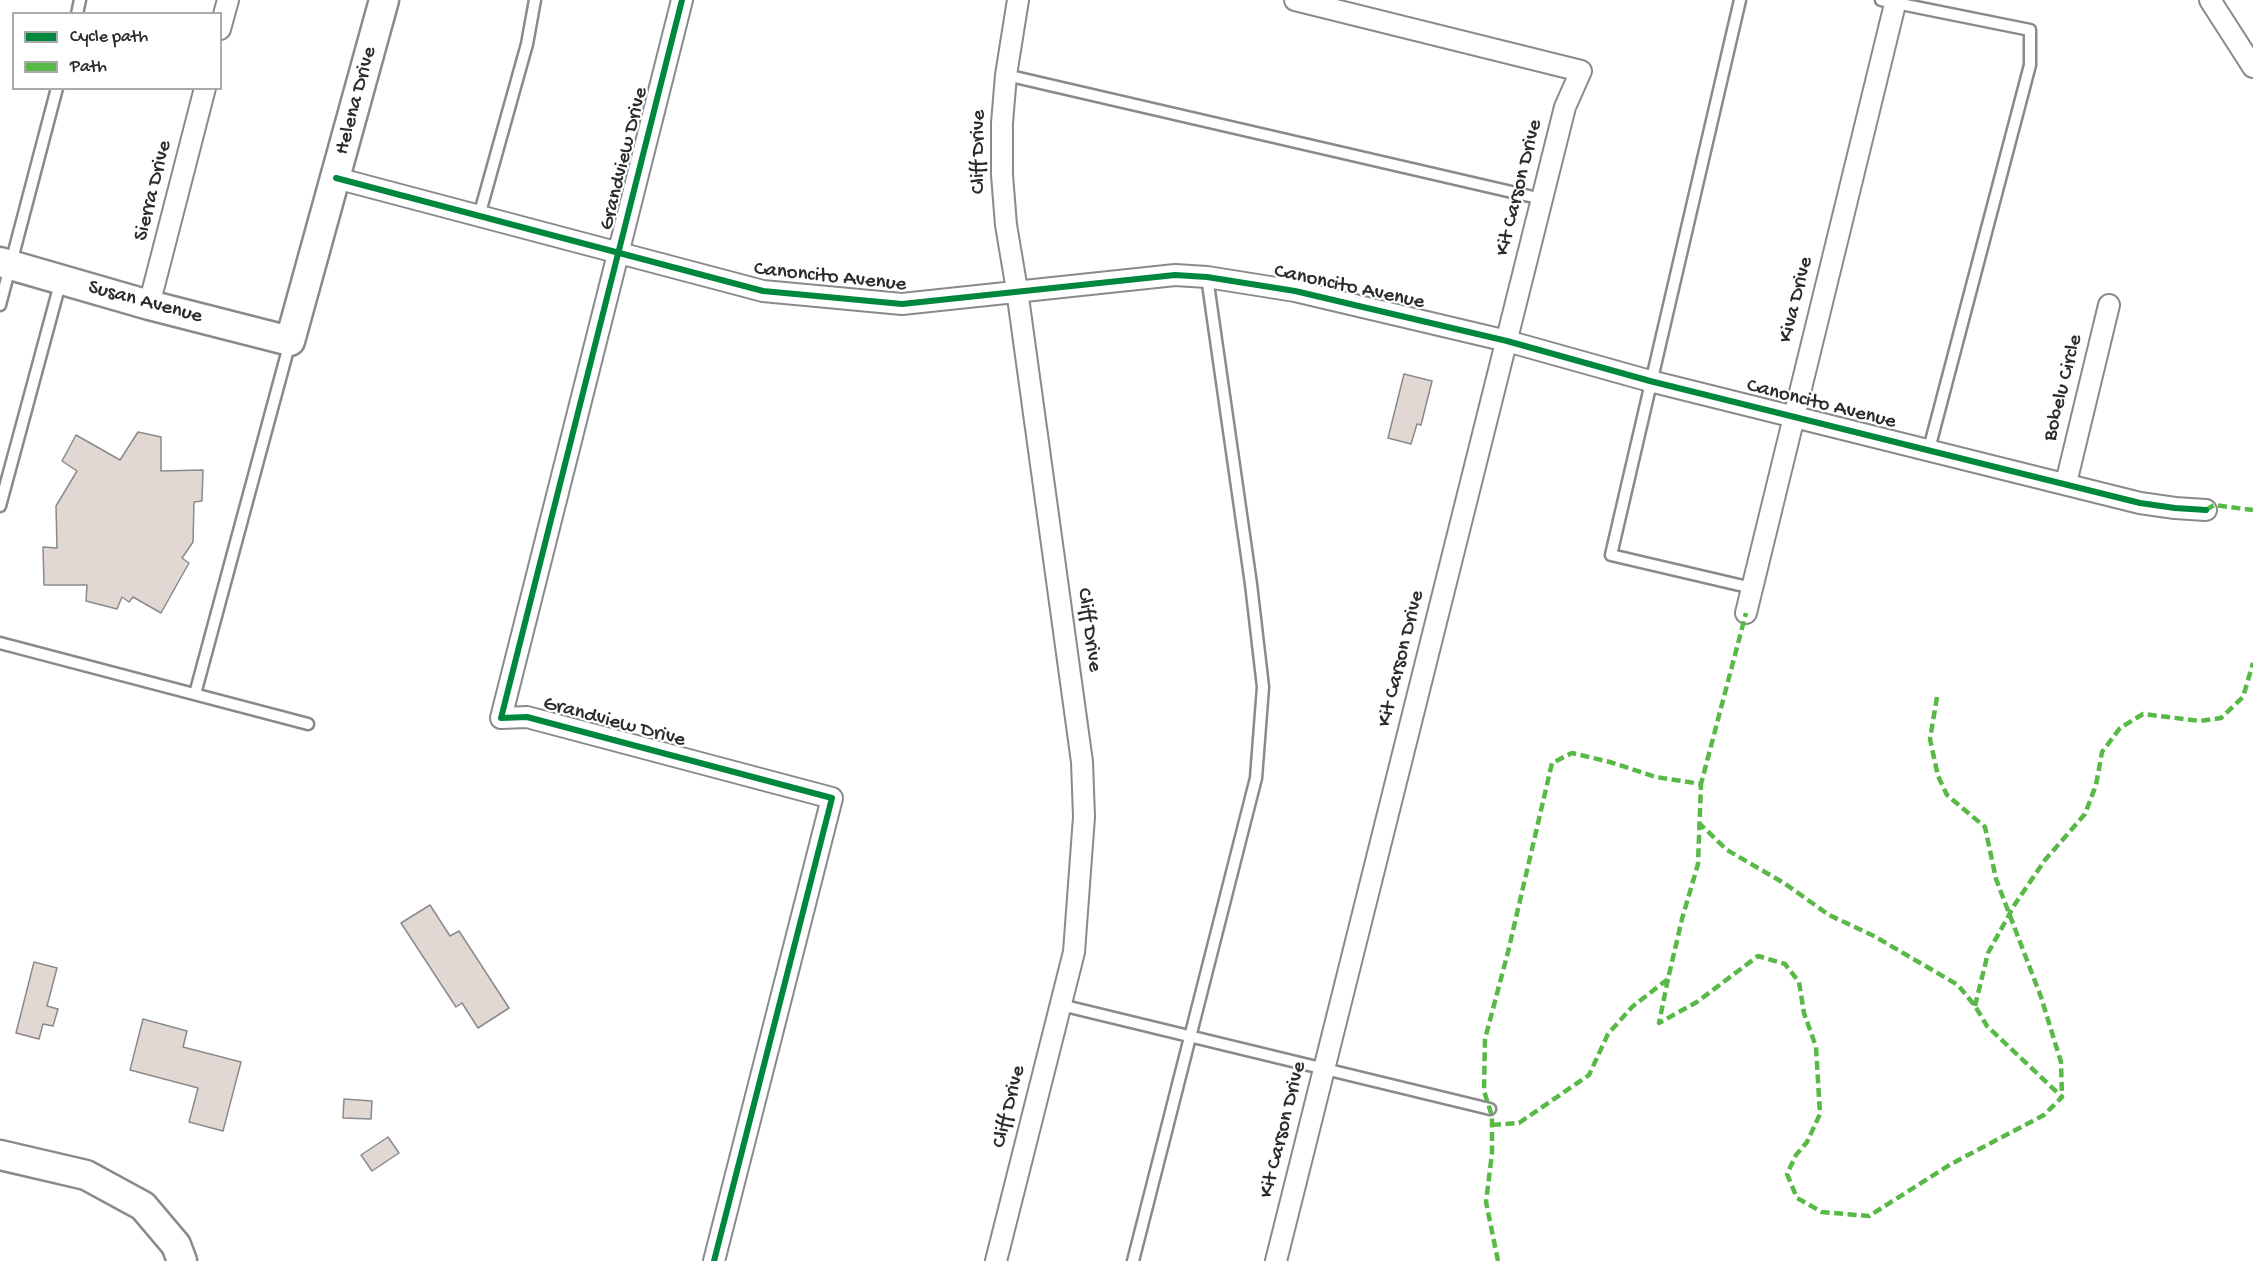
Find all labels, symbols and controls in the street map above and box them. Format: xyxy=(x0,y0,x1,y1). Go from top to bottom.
legend xyxy=(12,12,222,90)
text: Cycle path xyxy=(70,27,148,48)
street label: Helena Drive xyxy=(331,44,383,158)
text: Path xyxy=(70,57,107,78)
street label: Grandview Drive xyxy=(595,85,655,233)
street label: Cliff Drive xyxy=(967,110,993,194)
street label: Kit Carson Drive xyxy=(1491,117,1549,259)
street label: Sierra Drive xyxy=(129,138,179,244)
street label: Kiva Drive xyxy=(1774,254,1820,346)
street label: Canoncito Avenue xyxy=(753,257,907,299)
street label: Canoncito Avenue xyxy=(1271,260,1427,316)
street label: Susan Avenue xyxy=(85,276,205,330)
street label: Bobelu Circle xyxy=(2039,332,2089,444)
street label: Canoncito Avenue xyxy=(1744,374,1898,436)
street label: Cliff Drive xyxy=(1070,587,1106,673)
street label: Kit Carson Drive xyxy=(1373,588,1431,730)
street label: Grandview Drive xyxy=(540,692,688,754)
street label: Kit Carson Drive xyxy=(1255,1059,1313,1201)
street label: Cliff Drive xyxy=(988,1063,1032,1151)

